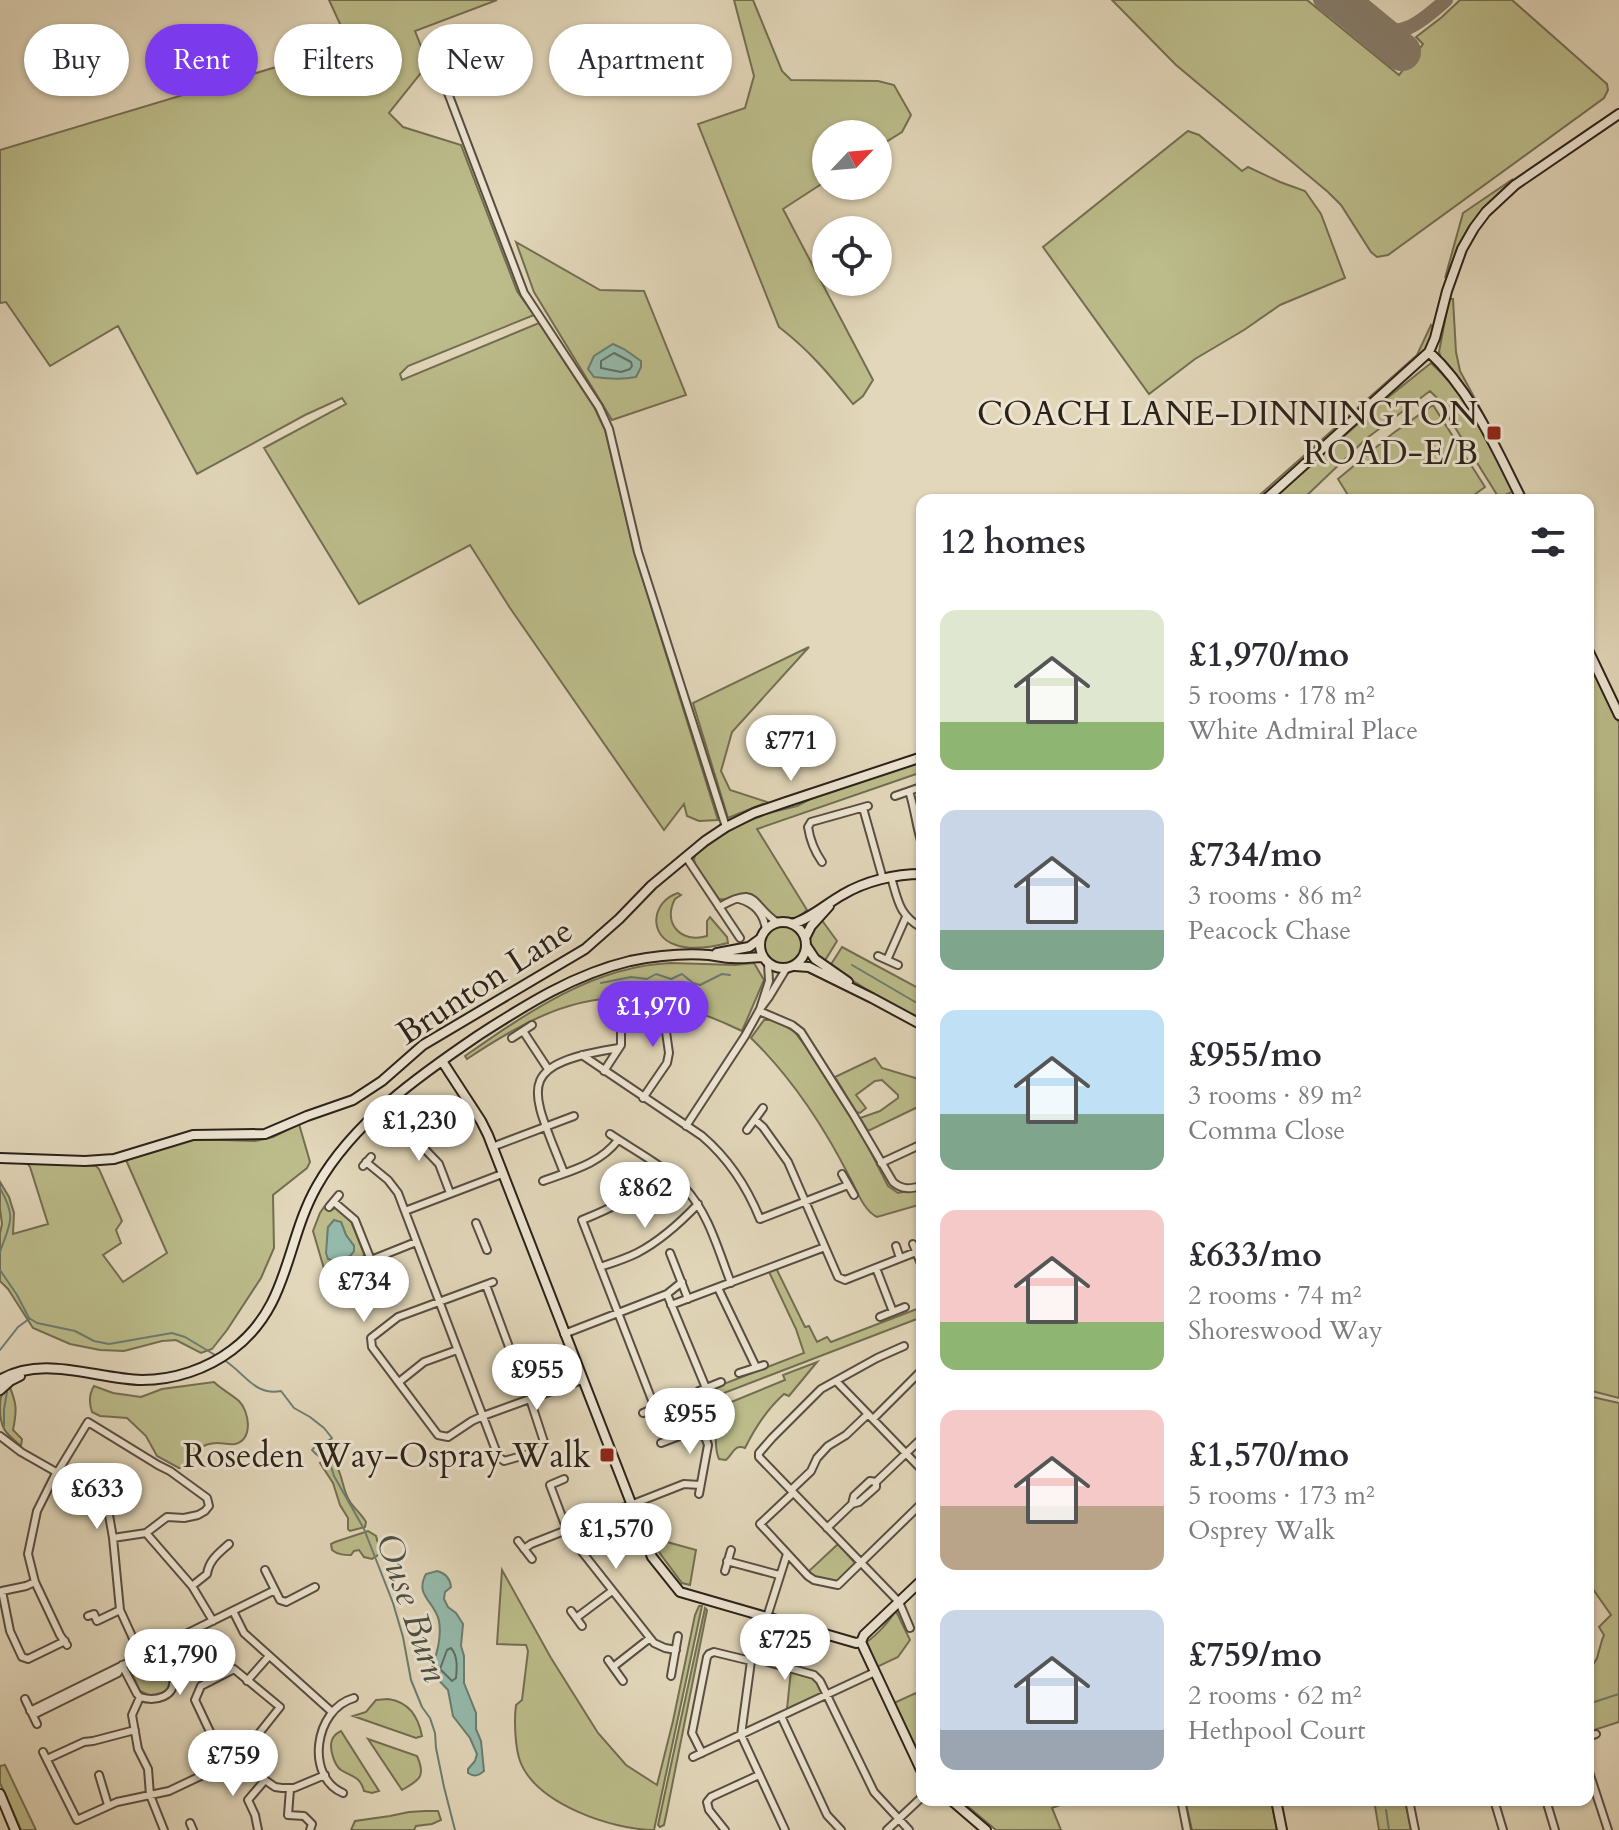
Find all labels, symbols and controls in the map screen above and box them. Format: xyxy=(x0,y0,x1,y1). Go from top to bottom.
chip: Buy xyxy=(24,24,129,96)
chip: Rent xyxy=(145,24,258,96)
chip: Filters xyxy=(274,24,402,96)
chip: New xyxy=(418,24,533,96)
chip: Apartment xyxy=(549,24,732,96)
north arrow xyxy=(812,120,892,200)
map controls xyxy=(812,120,892,296)
button: locate xyxy=(812,216,892,296)
place label: COACH LANE-DINNINGTON ROAD-E/B xyxy=(977,391,1478,476)
marker: COACH LANE-DINNINGTON ROAD-E/B xyxy=(1485,424,1503,442)
text: 12 homes xyxy=(940,519,1086,565)
icon: filters xyxy=(1526,520,1570,564)
text: £1,970/mo xyxy=(1188,632,1349,678)
icon: home xyxy=(1004,642,1100,738)
text: 5 rooms · 178 m² xyxy=(1188,678,1375,713)
text: White Admiral Place xyxy=(1188,713,1418,748)
pin: £771 xyxy=(744,715,838,783)
text: £771 xyxy=(764,723,818,758)
text: £734/mo xyxy=(1188,832,1322,878)
icon: home xyxy=(1004,842,1100,938)
text: 3 rooms · 86 m² xyxy=(1188,878,1361,913)
street label: Brunton Lane xyxy=(388,908,581,1056)
text: Peacock Chase xyxy=(1188,913,1351,948)
pin: £1,970 xyxy=(588,981,718,1049)
text: £1,970 xyxy=(616,989,690,1024)
text: £955/mo xyxy=(1188,1032,1322,1078)
icon: home xyxy=(1004,1042,1100,1138)
text: 3 rooms · 89 m² xyxy=(1188,1078,1361,1113)
pin: £1,230 xyxy=(354,1095,484,1163)
text: £1,230 xyxy=(382,1103,456,1138)
text: Comma Close xyxy=(1188,1113,1345,1148)
pin: £862 xyxy=(598,1162,692,1230)
text: £862 xyxy=(618,1170,672,1205)
text: £633/mo xyxy=(1188,1232,1322,1278)
icon: home xyxy=(1004,1242,1100,1338)
pin: £734 xyxy=(317,1256,411,1324)
text: £734 xyxy=(337,1264,391,1299)
text: 2 rooms · 74 m² xyxy=(1188,1278,1361,1313)
text: Shoreswood Way xyxy=(1188,1313,1383,1348)
pin: £955 xyxy=(490,1344,584,1412)
text: £955 xyxy=(510,1352,564,1387)
pin: £955 xyxy=(643,1388,737,1456)
text: £955 xyxy=(663,1396,717,1431)
text: £1,570/mo xyxy=(1188,1432,1349,1478)
place label: Roseden Way-Ospray Walk xyxy=(183,1433,592,1479)
icon: home xyxy=(1004,1442,1100,1538)
marker: Roseden Way-Ospray Walk xyxy=(598,1446,616,1464)
pin: £633 xyxy=(50,1463,144,1531)
text: £633 xyxy=(70,1471,124,1506)
text: 5 rooms · 173 m² xyxy=(1188,1478,1375,1513)
pin: £1,570 xyxy=(551,1503,681,1571)
text: £1,570 xyxy=(579,1511,653,1546)
text: Osprey Walk xyxy=(1188,1513,1336,1548)
water label: Ouse Burn xyxy=(363,1527,460,1689)
pin: £725 xyxy=(738,1614,832,1682)
text: £725 xyxy=(758,1622,812,1657)
pin: £1,790 xyxy=(115,1629,245,1697)
text: £759/mo xyxy=(1188,1632,1322,1678)
text: £1,790 xyxy=(143,1637,217,1672)
icon: home xyxy=(1004,1642,1100,1738)
text: 2 rooms · 62 m² xyxy=(1188,1678,1361,1713)
text: Hethpool Court xyxy=(1188,1713,1365,1748)
pin: £759 xyxy=(186,1730,280,1798)
text: £759 xyxy=(206,1738,260,1773)

